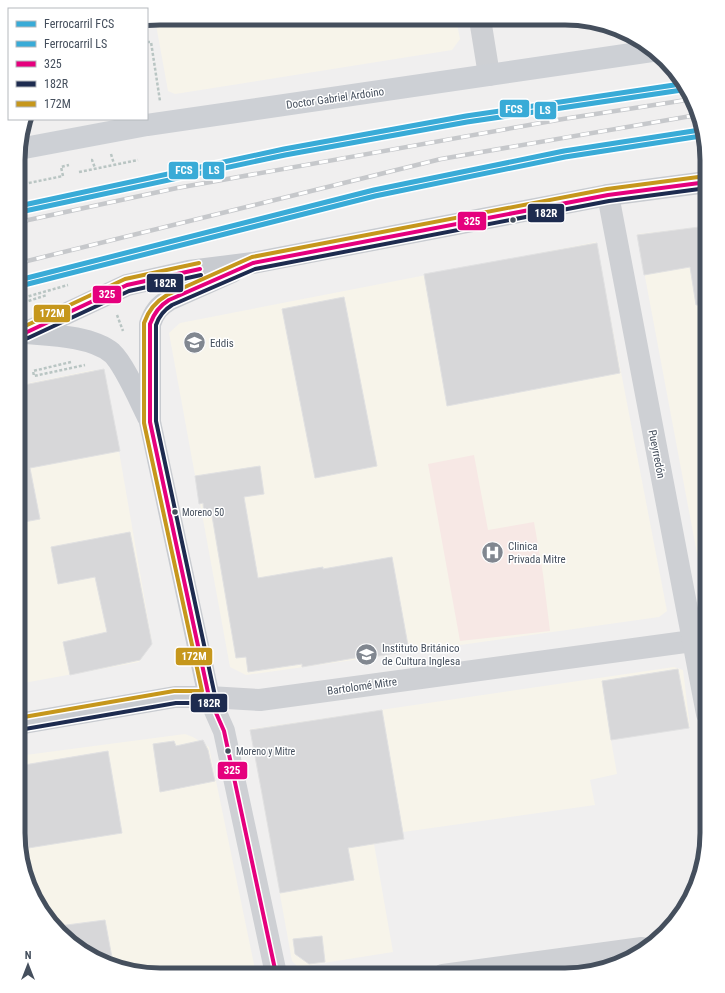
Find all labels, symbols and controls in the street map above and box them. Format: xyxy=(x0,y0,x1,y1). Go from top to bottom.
legend xyxy=(8,8,148,120)
text: Ferrocarril FCS xyxy=(44,17,114,31)
text: Ferrocarril LS xyxy=(44,37,107,51)
text: 325 xyxy=(44,57,62,71)
text: 182R xyxy=(44,77,69,91)
street label: Doctor Gabriel Ardoino xyxy=(285,85,385,112)
text: 172M xyxy=(44,97,71,111)
line badge: FCS xyxy=(499,99,530,118)
line badge: LS xyxy=(534,101,557,120)
text: FCS xyxy=(505,103,523,116)
text: LS xyxy=(539,104,551,117)
line badge: FCS xyxy=(168,161,199,180)
line badge: LS xyxy=(202,161,225,180)
text: FCS xyxy=(175,164,193,177)
text: LS xyxy=(208,164,220,177)
line badge: 182R xyxy=(527,203,565,223)
text: 182R xyxy=(535,207,557,220)
line badge: 325 xyxy=(457,211,487,231)
text: 325 xyxy=(464,215,481,228)
unlabelled marker xyxy=(508,215,518,225)
line badge: 182R xyxy=(146,273,184,293)
text: 182R xyxy=(154,277,176,290)
line badge: 325 xyxy=(92,285,122,304)
text: 325 xyxy=(99,288,116,301)
line badge: 172M xyxy=(33,304,71,323)
text: 172M xyxy=(39,307,65,320)
school or university icon: Eddis xyxy=(182,330,208,356)
place label: Eddis xyxy=(210,337,234,350)
street label: Pueyrredón xyxy=(645,429,668,479)
marker: Moreno 50 xyxy=(170,507,180,517)
place label: Moreno 50 xyxy=(182,507,224,518)
hospital icon: Clinica Privada Mitre xyxy=(479,539,505,565)
place label: Clinica Privada Mitre xyxy=(508,540,566,566)
school or university icon: Instituto Británico de Cultura Inglesa xyxy=(354,641,380,667)
place label: Instituto Británico de Cultura Inglesa xyxy=(382,642,460,668)
line badge: 172M xyxy=(175,647,213,666)
text: 172M xyxy=(181,650,207,663)
street label: Bartolomé Mitre xyxy=(326,675,398,698)
line badge: 182R xyxy=(190,693,228,713)
text: 182R xyxy=(198,697,220,710)
marker: Moreno y Mitre xyxy=(223,746,233,756)
place label: Moreno y Mitre xyxy=(236,746,296,757)
line badge: 325 xyxy=(217,761,248,780)
text: 325 xyxy=(224,764,241,777)
north arrow xyxy=(8,945,48,985)
text: N xyxy=(25,949,32,962)

